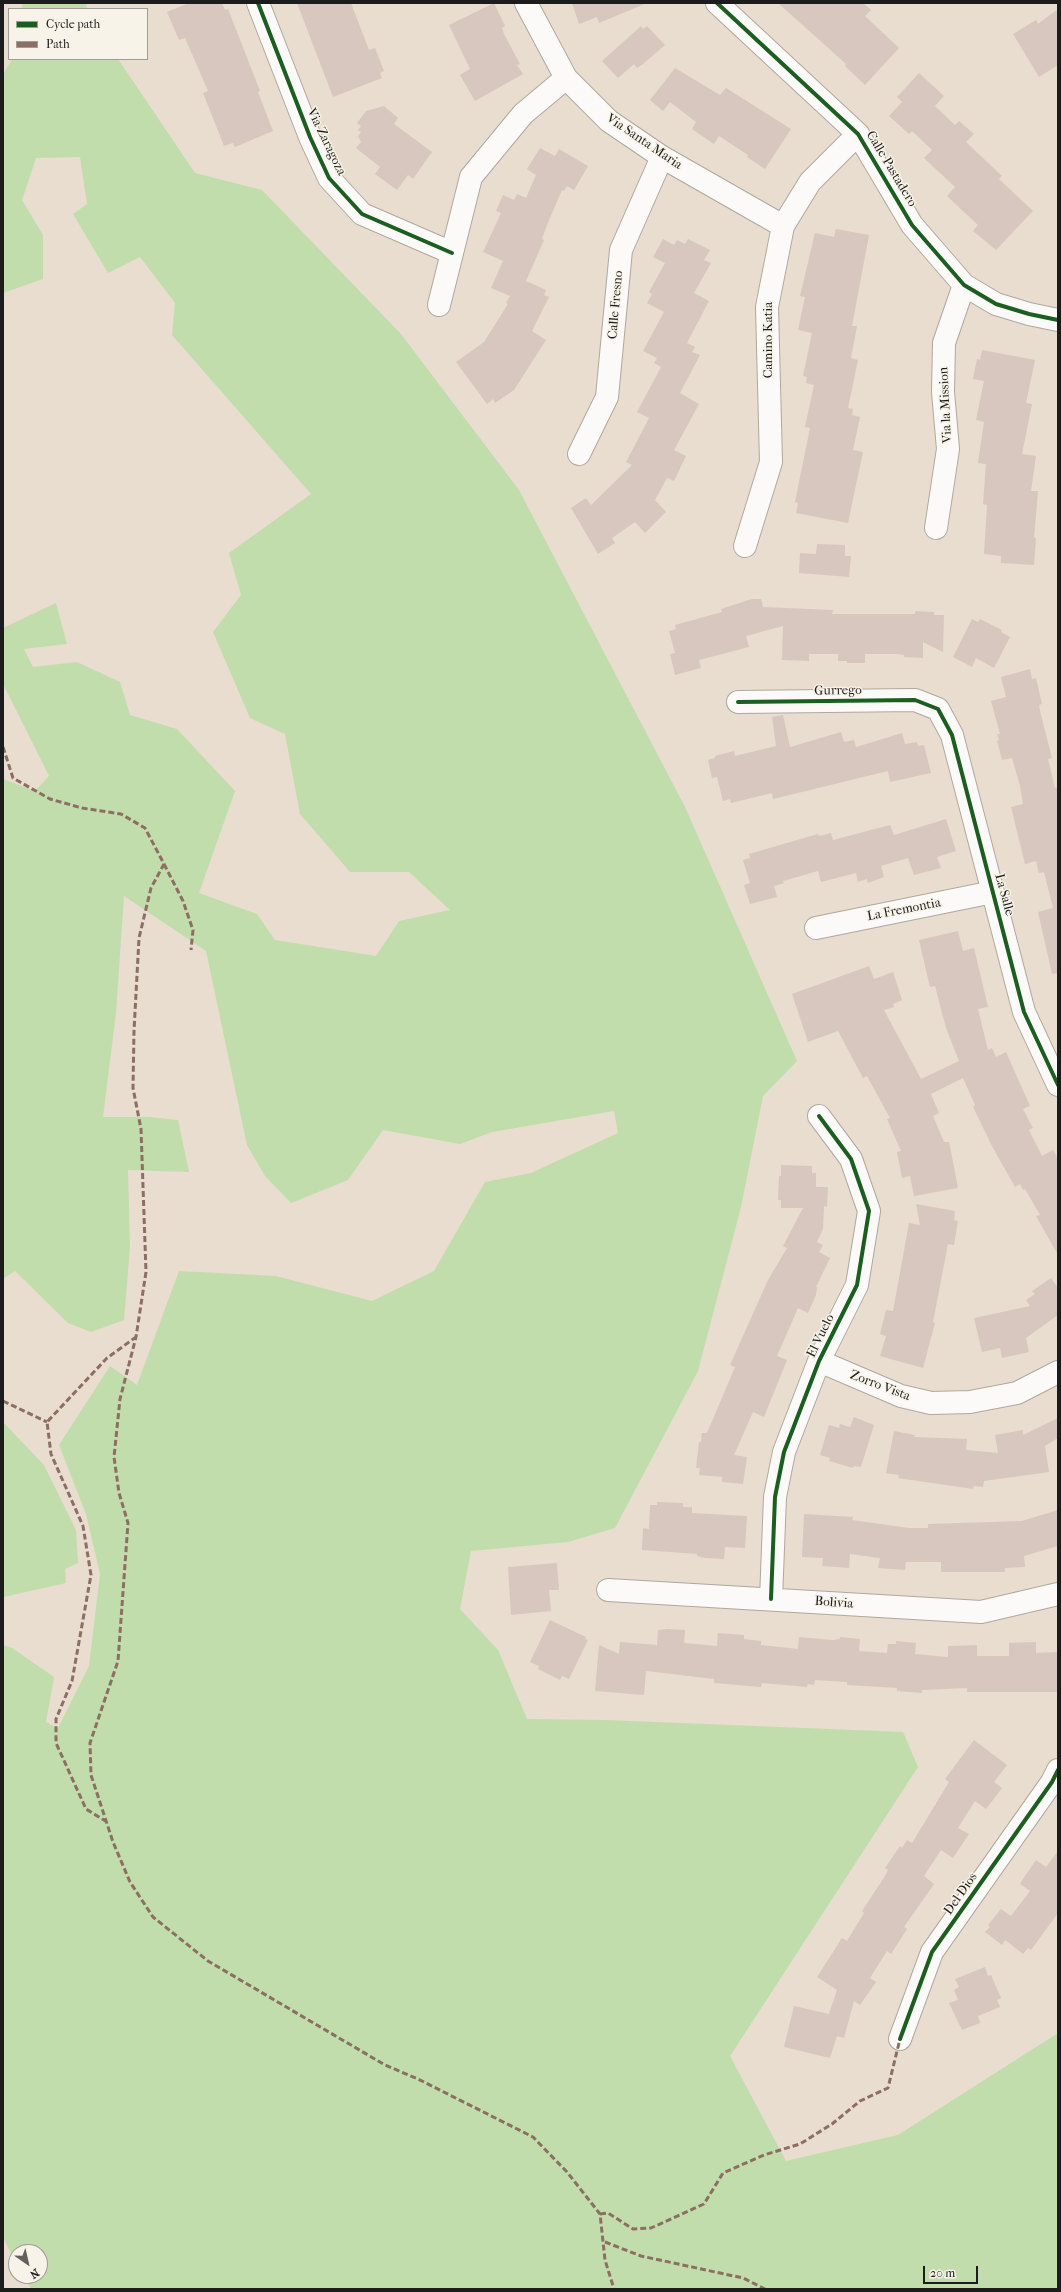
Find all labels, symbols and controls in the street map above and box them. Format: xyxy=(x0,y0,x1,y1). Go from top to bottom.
legend xyxy=(8,8,148,60)
text: Cycle path xyxy=(46,17,100,31)
text: Path xyxy=(46,37,70,51)
street label: Via Zaragoza xyxy=(303,106,349,178)
street label: Via Santa Maria xyxy=(603,111,685,173)
street label: Calle Pastadero xyxy=(862,128,920,210)
street label: Calle Fresno xyxy=(605,270,627,340)
street label: Camino Katia xyxy=(761,302,777,378)
street label: Via la Mission xyxy=(936,366,956,444)
street label: Gurrego xyxy=(814,683,862,699)
street label: La Salle xyxy=(991,872,1017,918)
street label: La Fremontia xyxy=(866,895,942,925)
street label: El Vuelo xyxy=(804,1312,838,1360)
street label: Zorro Vista xyxy=(848,1367,912,1405)
street label: Bolivia xyxy=(814,1594,854,1612)
street label: Del Dios xyxy=(941,1870,981,1918)
north arrow xyxy=(8,2244,48,2284)
scale bar xyxy=(925,2258,980,2284)
text: N xyxy=(27,2266,42,2281)
text: 20 m xyxy=(930,2266,955,2280)

